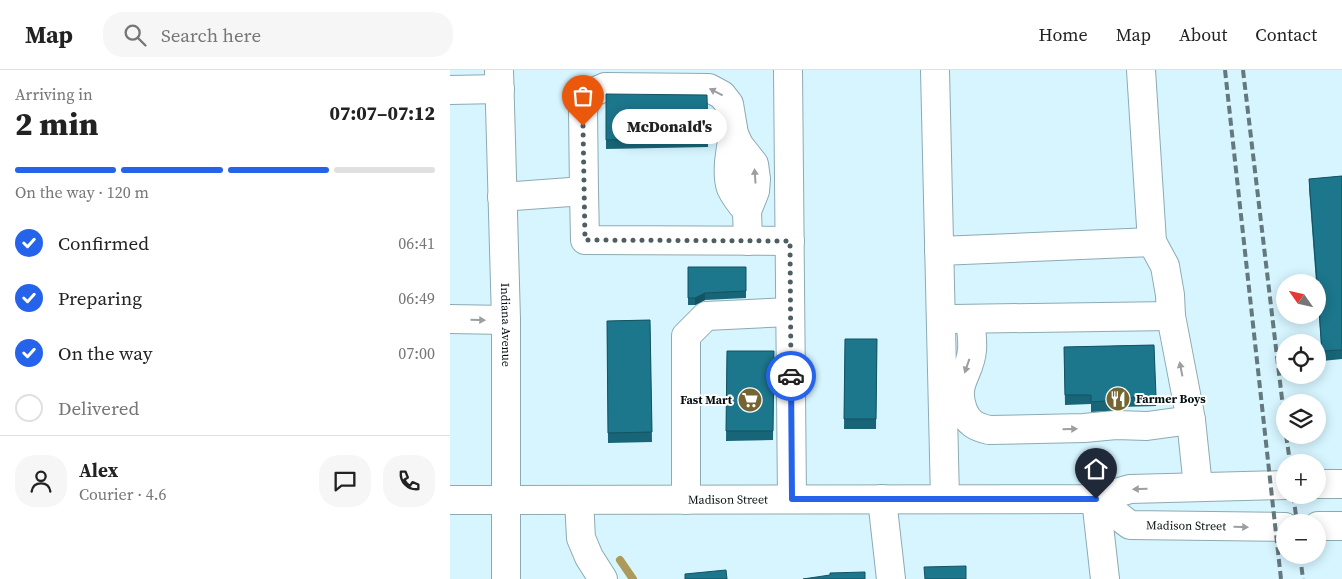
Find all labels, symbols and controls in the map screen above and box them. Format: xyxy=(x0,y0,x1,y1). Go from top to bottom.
search box xyxy=(103,12,453,57)
text: Map xyxy=(25,18,73,51)
icon: search xyxy=(121,21,149,49)
text: Search here xyxy=(161,22,261,48)
text: Home xyxy=(1039,22,1088,47)
text: Map xyxy=(1116,22,1151,47)
text: About xyxy=(1179,22,1227,47)
text: Contact xyxy=(1255,22,1317,47)
pin xyxy=(562,75,604,126)
icon: bag xyxy=(569,82,597,110)
text: Arriving in xyxy=(15,83,93,105)
one-way arrow xyxy=(708,88,723,96)
text: 07:07–07:12 xyxy=(330,100,435,126)
text: 2 min xyxy=(15,102,98,146)
callout: McDonald's xyxy=(613,108,728,144)
text: McDonald's xyxy=(627,115,712,137)
one-way arrow xyxy=(751,168,759,184)
text: On the way · 120 m xyxy=(15,181,149,203)
icon: check xyxy=(15,229,43,257)
text: Confirmed xyxy=(58,230,149,256)
text: 06:41 xyxy=(398,232,435,254)
north arrow xyxy=(1276,274,1326,324)
map controls xyxy=(1276,274,1326,564)
street label: Indiana Avenue xyxy=(497,283,514,367)
icon: check xyxy=(15,284,43,312)
text: Preparing xyxy=(58,285,142,311)
text: 06:49 xyxy=(398,287,435,309)
one-way arrow xyxy=(470,316,486,324)
button: locate xyxy=(1276,334,1326,384)
icon: check xyxy=(15,339,43,367)
text: On the way xyxy=(58,340,153,366)
text: 07:00 xyxy=(398,342,435,364)
courier xyxy=(766,351,816,401)
one-way arrow xyxy=(963,359,970,374)
one-way arrow xyxy=(1177,361,1185,377)
icon: car xyxy=(777,362,805,390)
restaurant icon: Farmer Boys xyxy=(1105,386,1131,412)
supermarket icon: Fast Mart xyxy=(737,387,763,413)
place label: Farmer Boys xyxy=(1136,391,1206,407)
place label: Fast Mart xyxy=(680,392,733,408)
button: layers xyxy=(1276,394,1326,444)
text: Delivered xyxy=(58,395,139,421)
one-way arrow xyxy=(1063,424,1079,432)
pin xyxy=(1075,448,1117,499)
button: + xyxy=(1276,454,1326,504)
button: person xyxy=(15,455,67,507)
button: chat xyxy=(319,455,371,507)
button: phone xyxy=(383,455,435,507)
icon: home xyxy=(1082,455,1110,483)
text: Alex xyxy=(79,457,118,483)
text: Courier · 4.6 xyxy=(79,483,167,505)
one-way arrow xyxy=(1132,485,1148,493)
street label: Madison Street xyxy=(688,492,768,508)
button: − xyxy=(1276,514,1326,564)
street label: Madison Street xyxy=(1146,517,1226,534)
one-way arrow xyxy=(1233,523,1249,531)

